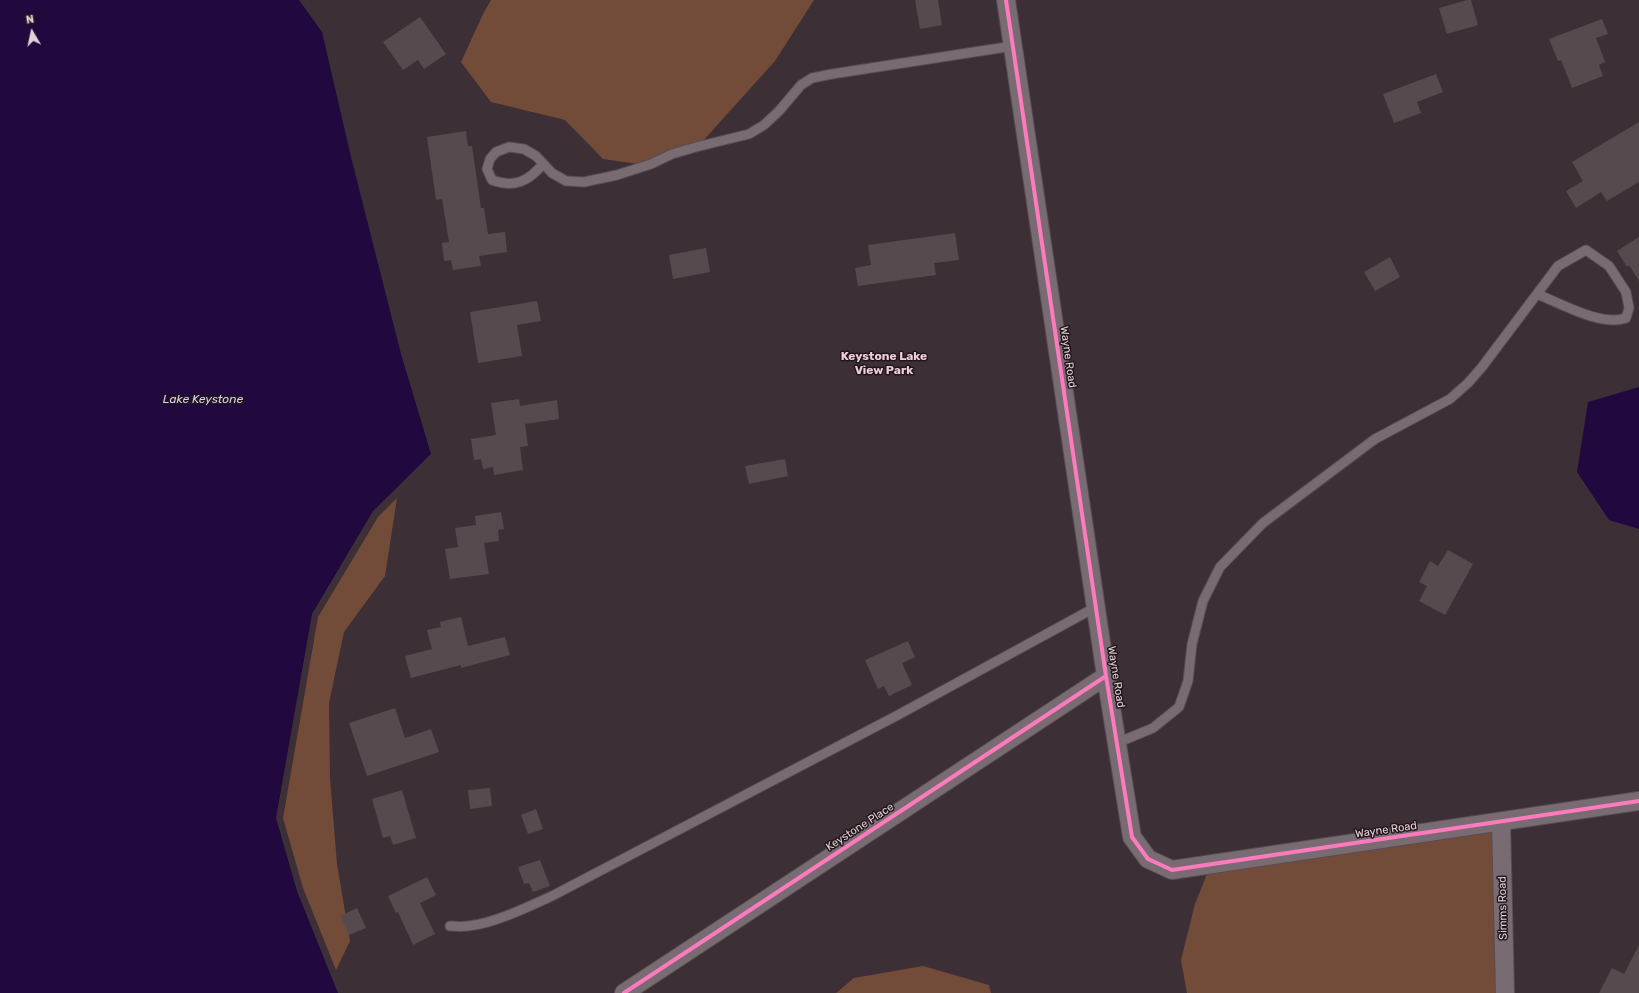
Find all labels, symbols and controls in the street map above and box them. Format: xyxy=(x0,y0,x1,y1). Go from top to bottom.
north arrow xyxy=(12,12,52,52)
text: N xyxy=(25,13,35,27)
street label: Wayne Road xyxy=(1057,325,1079,389)
district label: Keystone Lake View Park xyxy=(841,350,927,378)
water label: Lake Keystone xyxy=(163,393,243,407)
street label: Wayne Road xyxy=(1105,645,1127,709)
street label: Keystone Place xyxy=(824,800,896,854)
street label: Wayne Road xyxy=(1354,819,1418,841)
street label: Simms Road xyxy=(1496,876,1510,940)

